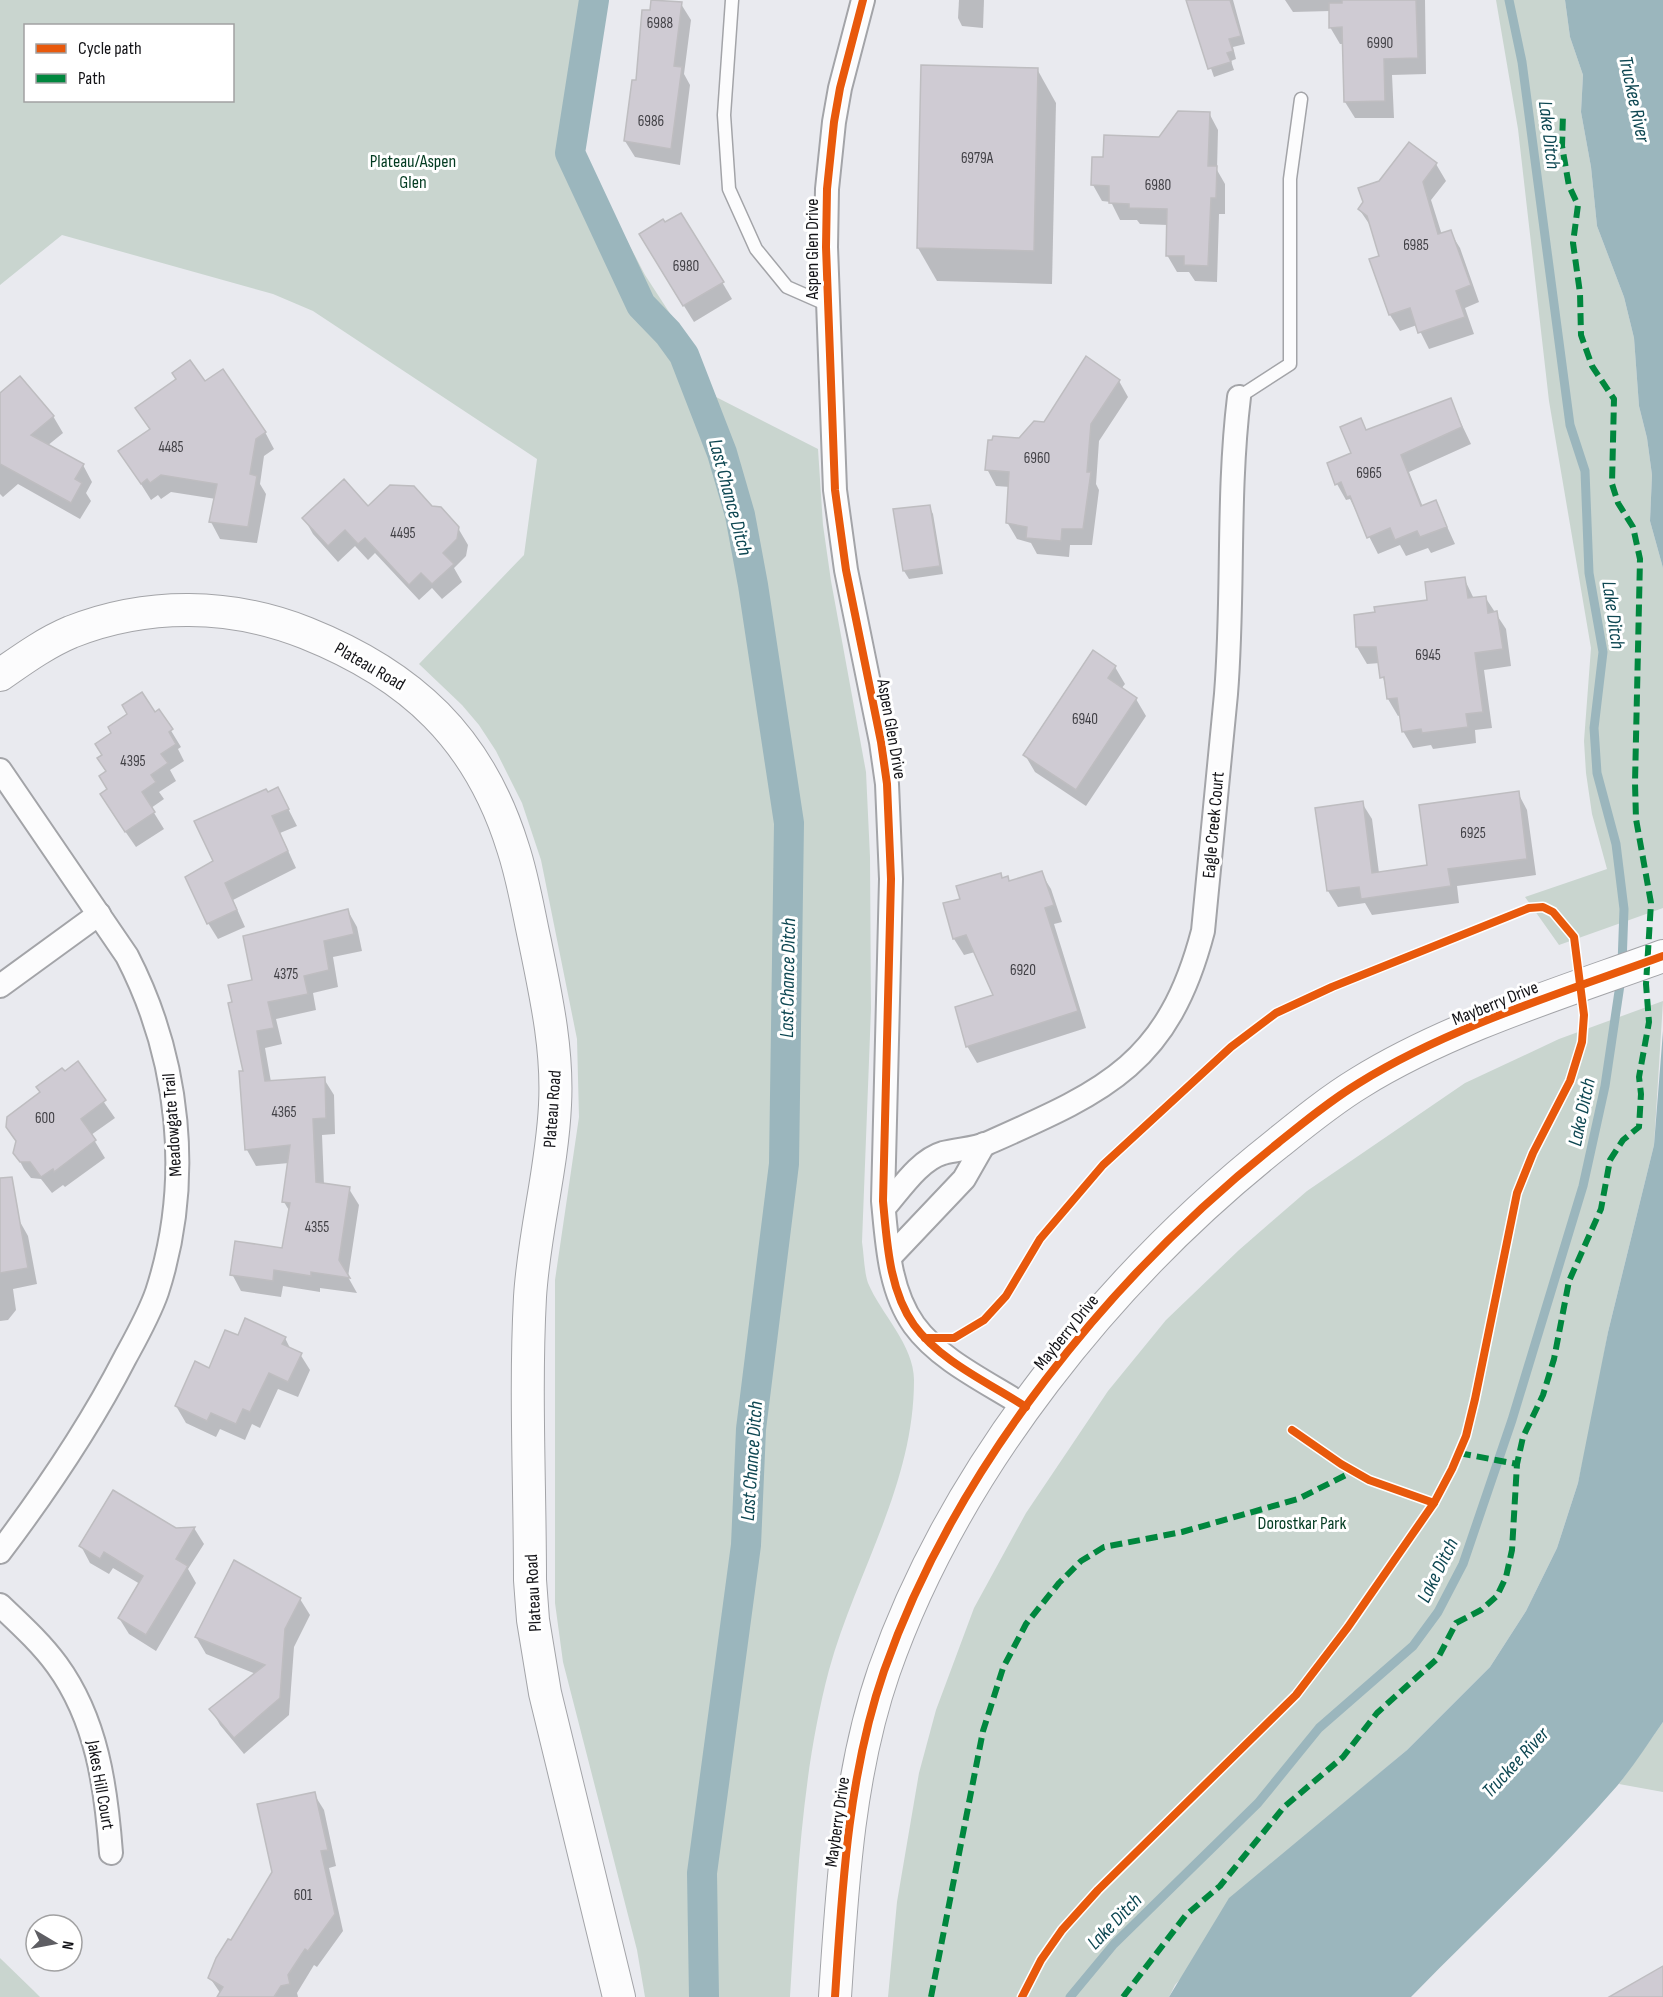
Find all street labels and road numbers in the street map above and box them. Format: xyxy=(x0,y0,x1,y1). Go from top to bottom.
street label: Aspen Glen Drive xyxy=(802,198,823,301)
street label: Plateau Road xyxy=(331,638,409,695)
street label: Aspen Glen Drive xyxy=(872,677,911,781)
street label: Eagle Creek Court xyxy=(1198,770,1229,879)
street label: Mayberry Drive xyxy=(1449,977,1541,1030)
street label: Plateau Road xyxy=(539,1070,566,1149)
street label: Meadowgate Trail xyxy=(158,1073,187,1177)
street label: Mayberry Drive xyxy=(1030,1290,1103,1374)
street label: Plateau Road xyxy=(521,1554,546,1632)
street label: Jakes Hill Court xyxy=(82,1738,119,1832)
street label: Mayberry Drive xyxy=(821,1776,854,1869)

